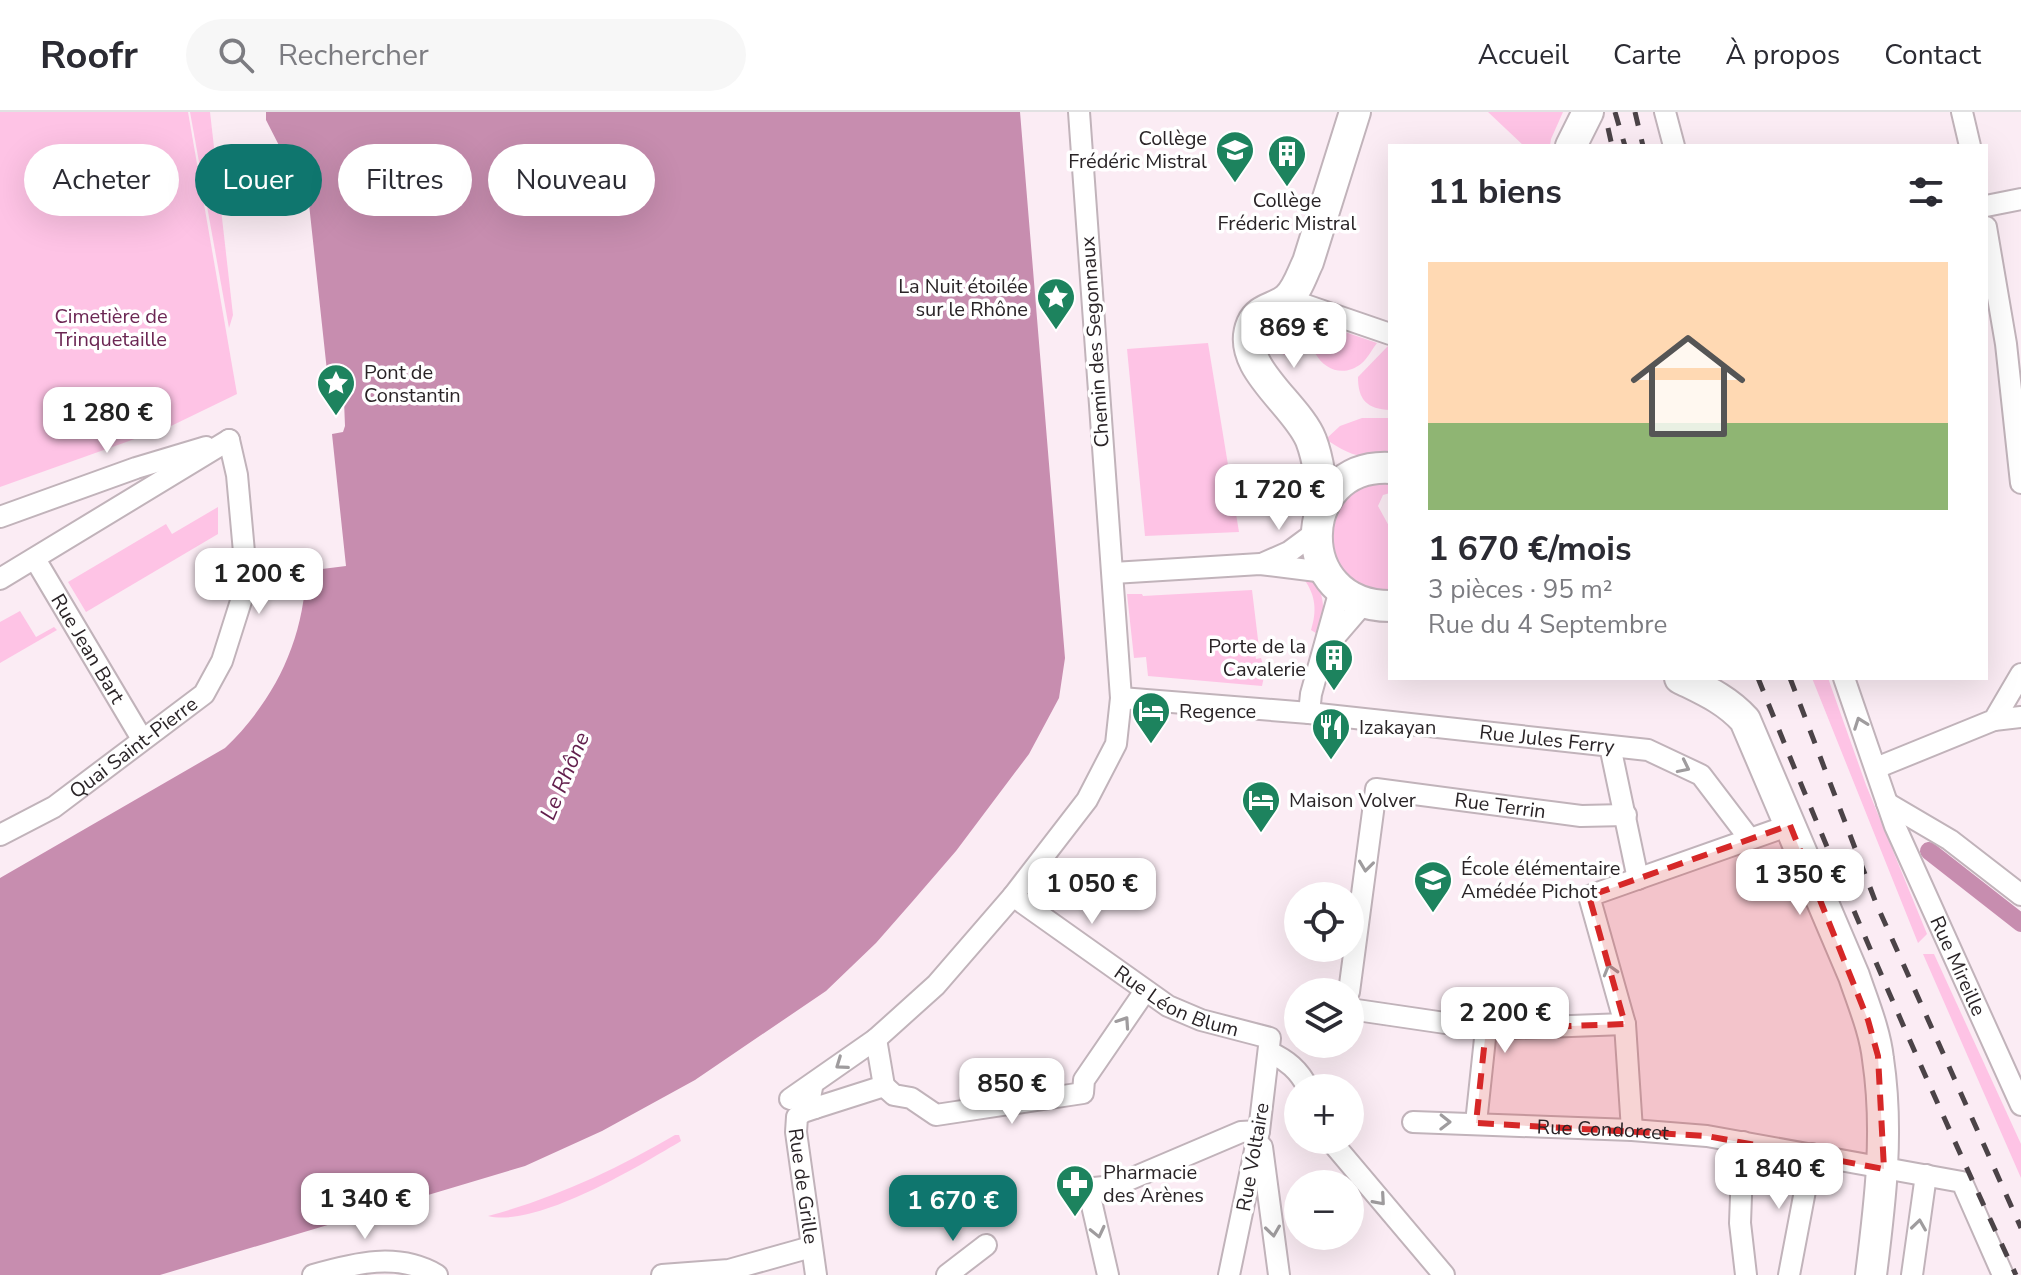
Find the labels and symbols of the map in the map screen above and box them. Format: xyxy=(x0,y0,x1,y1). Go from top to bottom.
place label: Collège Frédéric Mistral xyxy=(1068,125,1207,175)
school or university icon: Collège Frédéric Mistral xyxy=(1214,129,1256,184)
building icon: Collège Fréderic Mistral xyxy=(1266,133,1308,188)
place label: Collège Fréderic Mistral xyxy=(1218,187,1356,237)
street label: Chemin des Segonnaux xyxy=(1074,235,1116,448)
place label: La Nuit étoilée sur le Rhône xyxy=(898,273,1028,323)
place icon: La Nuit étoilée sur le Rhône xyxy=(1035,276,1077,331)
pin: 869 € xyxy=(1238,302,1350,370)
park label: Cimetière de Trinquetaille xyxy=(54,303,168,353)
place label: Pont de Constantin xyxy=(364,359,461,409)
place icon: Pont de Constantin xyxy=(315,362,357,417)
pin: 1 280 € xyxy=(33,387,181,455)
pin: 1 720 € xyxy=(1205,464,1353,532)
pin: 1 200 € xyxy=(185,548,333,616)
street label: Rue Jean Bart xyxy=(45,588,132,709)
place label: Porte de la Cavalerie xyxy=(1208,633,1306,683)
building icon: Porte de la Cavalerie xyxy=(1313,637,1355,692)
street label: Quai Saint-Pierre xyxy=(64,690,203,804)
hotel icon: Regence xyxy=(1130,690,1172,745)
place label: Regence xyxy=(1179,698,1256,725)
restaurant icon: Izakayan xyxy=(1310,706,1352,761)
place label: Izakayan xyxy=(1359,714,1436,741)
one-way arrow xyxy=(1853,717,1870,731)
street label: Rue Jules Ferry xyxy=(1478,718,1617,760)
water label: Le Rhône xyxy=(533,727,597,825)
one-way arrow xyxy=(1676,757,1690,773)
hotel icon: Maison Volver xyxy=(1240,779,1282,834)
street label: Rue Terrin xyxy=(1453,786,1547,825)
place label: Maison Volver xyxy=(1289,787,1416,814)
pin: 1 350 € xyxy=(1726,849,1874,917)
place label: École élémentaire Amédée Pichot xyxy=(1461,855,1621,905)
pin: 1 050 € xyxy=(1018,858,1166,926)
one-way arrow xyxy=(1358,859,1375,873)
school or university icon: École élémentaire Amédée Pichot xyxy=(1412,859,1454,914)
street label: Rue Mireille xyxy=(1924,912,1992,1020)
street label: Rue Léon Blum xyxy=(1109,959,1242,1043)
one-way arrow xyxy=(1603,964,1619,978)
pin: 2 200 € xyxy=(1431,987,1579,1055)
one-way arrow xyxy=(1114,1016,1129,1030)
one-way arrow xyxy=(835,1054,849,1069)
pin: 850 € xyxy=(956,1058,1068,1126)
street label: Rue Voltaire xyxy=(1230,1101,1276,1213)
one-way arrow xyxy=(1439,1113,1452,1131)
street label: Rue Condorcet xyxy=(1536,1113,1671,1146)
street label: Rue de Grille xyxy=(782,1126,825,1246)
pin: 1 840 € xyxy=(1705,1143,1853,1211)
place label: Pharmacie des Arènes xyxy=(1103,1159,1204,1209)
pharmacy icon: Pharmacie des Arènes xyxy=(1054,1163,1096,1218)
pin: 1 340 € xyxy=(291,1173,439,1241)
pin: 1 670 € xyxy=(879,1175,1027,1243)
one-way arrow xyxy=(1370,1191,1385,1205)
one-way arrow xyxy=(1910,1218,1927,1232)
one-way arrow xyxy=(1089,1224,1106,1238)
one-way arrow xyxy=(1264,1224,1281,1238)

